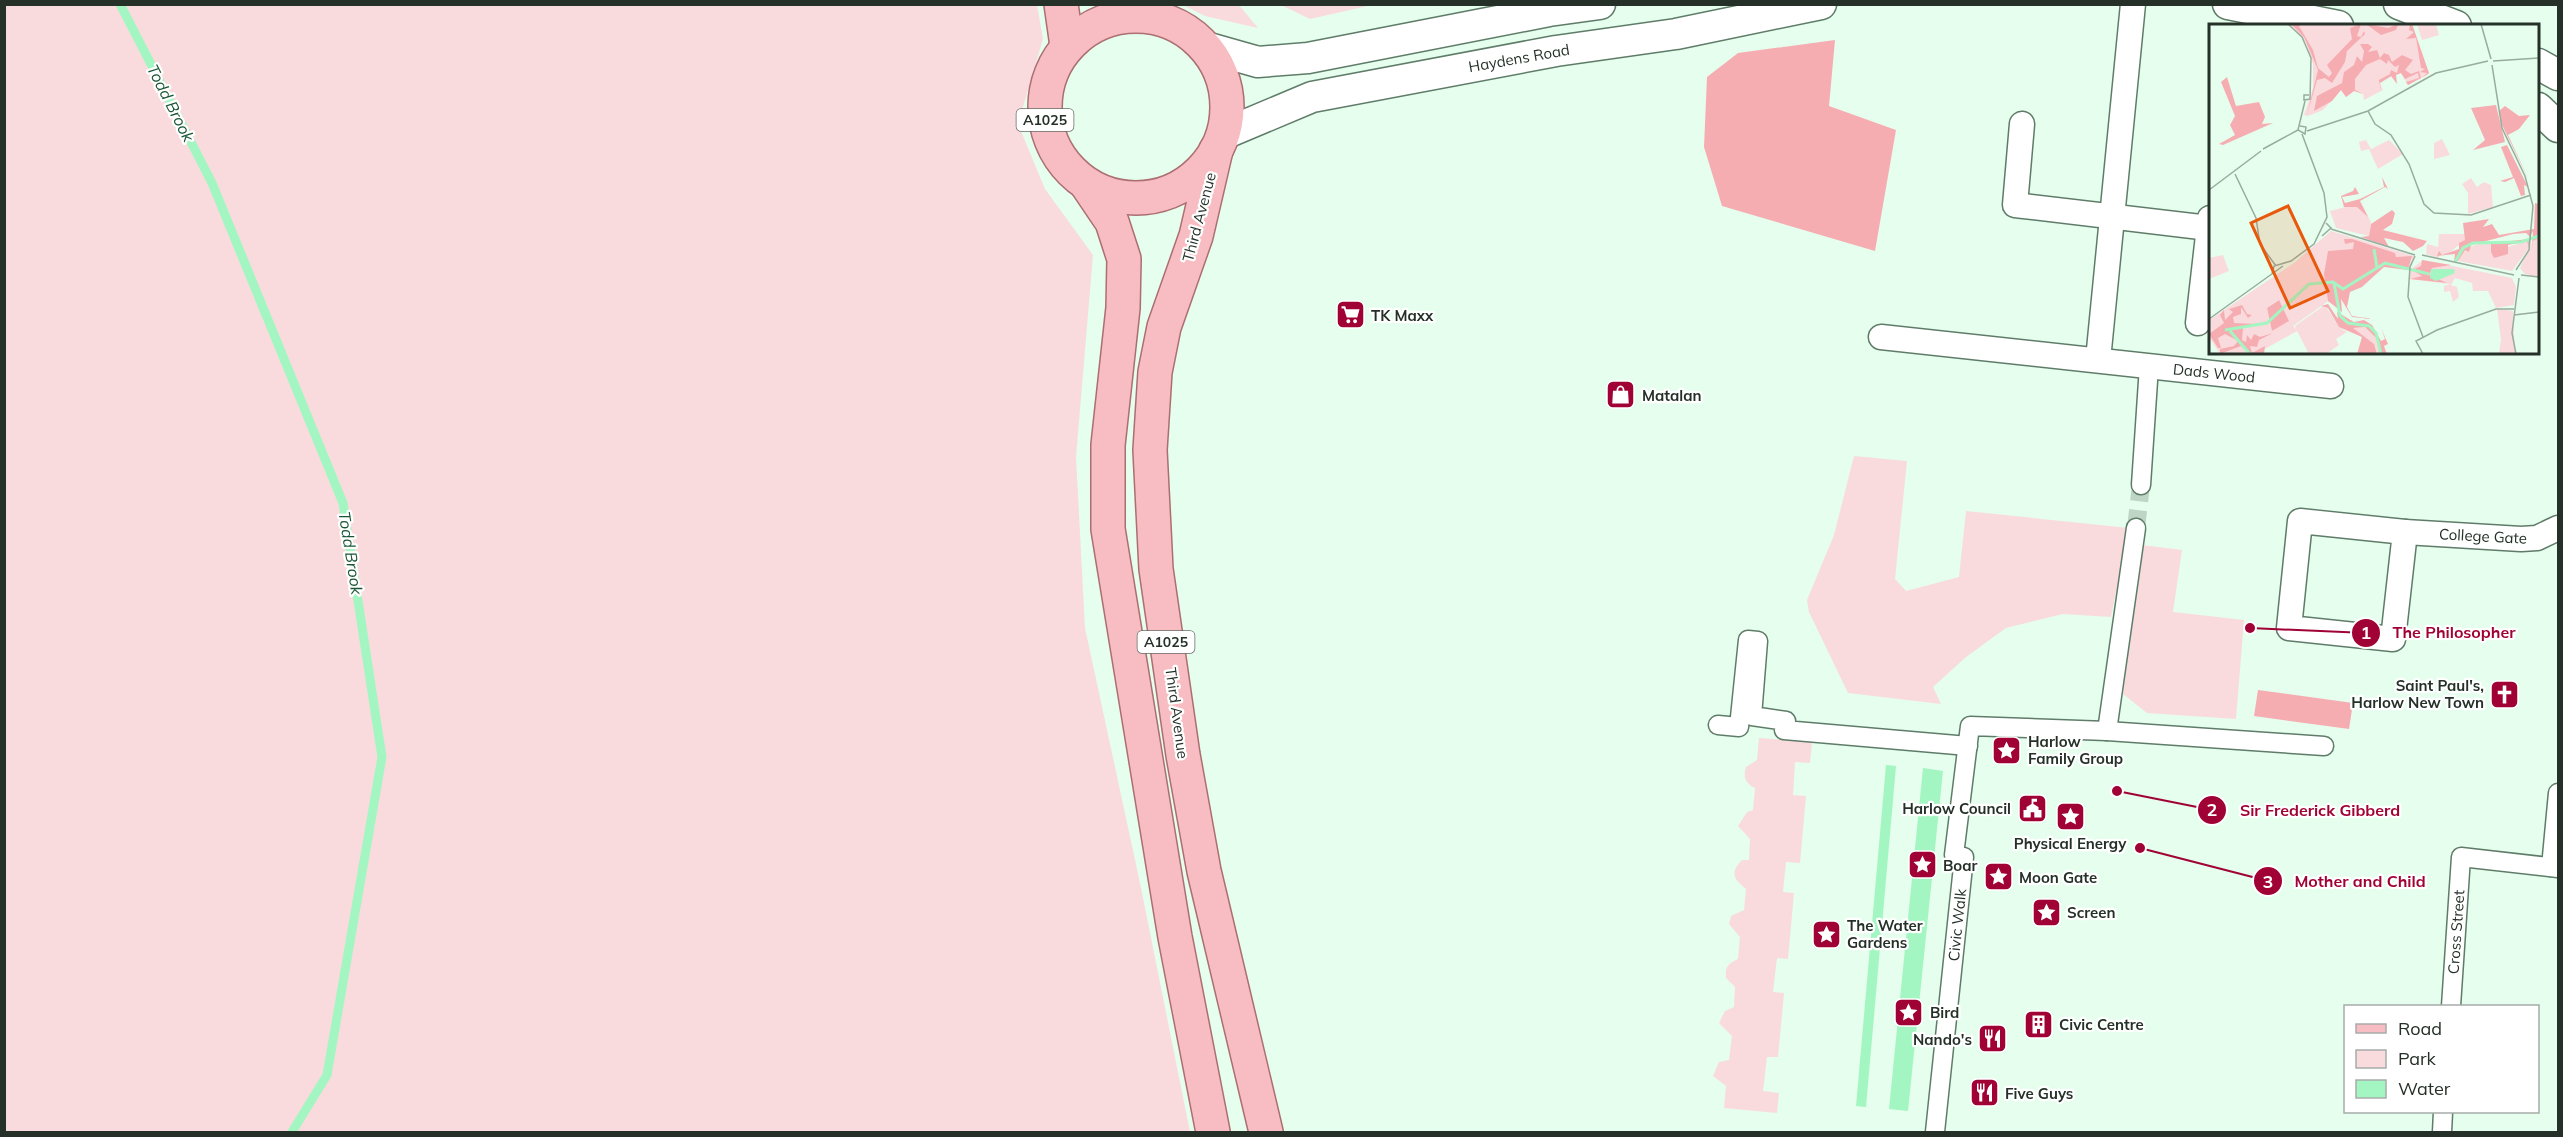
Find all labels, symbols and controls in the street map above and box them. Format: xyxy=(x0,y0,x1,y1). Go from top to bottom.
inset map xyxy=(2209,24,2539,354)
street label: Haydens Road xyxy=(1467,40,1571,76)
water label: Todd Brook xyxy=(143,61,199,146)
road number: A1025 xyxy=(1016,109,1074,131)
street label: Third Avenue xyxy=(1178,170,1220,264)
supermarket icon: TK Maxx xyxy=(1334,299,1366,331)
place label: TK Maxx xyxy=(1371,306,1434,325)
street label: Dads Wood xyxy=(2172,359,2256,387)
shop icon: Matalan xyxy=(1605,379,1637,411)
place label: Matalan xyxy=(1642,386,1702,405)
water label: Todd Brook xyxy=(335,510,368,597)
street label: College Gate xyxy=(2439,524,2527,548)
callout: The Philosopher xyxy=(2351,616,2528,650)
text: 1 xyxy=(2361,621,2371,644)
text: The Philosopher xyxy=(2393,622,2516,642)
road number: A1025 xyxy=(1138,631,1194,653)
street label: Third Avenue xyxy=(1161,666,1193,760)
place label: Saint Paul's, Harlow New Town xyxy=(2351,676,2484,712)
church icon: Saint Paul's, Harlow New Town xyxy=(2489,678,2521,710)
place label: Harlow Family Group xyxy=(2028,732,2123,768)
place icon: Harlow Family Group xyxy=(1991,734,2023,766)
public building icon: Harlow Council xyxy=(2016,792,2048,824)
callout: Sir Frederick Gibberd xyxy=(2197,793,2412,827)
text: 2 xyxy=(2207,798,2217,821)
place label: Harlow Council xyxy=(1902,799,2011,818)
place icon: Physical Energy xyxy=(2054,800,2086,832)
text: Sir Frederick Gibberd xyxy=(2240,800,2400,820)
place label: Physical Energy xyxy=(2014,834,2127,853)
place icon: Boar xyxy=(1906,849,1938,881)
place label: Boar xyxy=(1943,856,1978,875)
place icon: Moon Gate xyxy=(1982,861,2014,893)
callout: Mother and Child xyxy=(2253,864,2438,898)
place label: Moon Gate xyxy=(2019,868,2097,887)
text: 3 xyxy=(2263,870,2273,893)
text: Mother and Child xyxy=(2294,871,2426,891)
street label: Civic Walk xyxy=(1944,888,1970,962)
street label: Cross Street xyxy=(2444,889,2468,975)
place icon: Screen xyxy=(2030,896,2062,928)
place label: Screen xyxy=(2067,903,2116,922)
place label: The Water Gardens xyxy=(1847,916,1923,952)
place icon: The Water Gardens xyxy=(1810,918,1842,950)
place icon: Bird xyxy=(1893,996,1925,1028)
place label: Bird xyxy=(1930,1003,1959,1022)
legend xyxy=(2344,1005,2539,1113)
building icon: Civic Centre xyxy=(2022,1008,2054,1040)
place label: Civic Centre xyxy=(2059,1015,2144,1034)
text: Road xyxy=(2398,1017,2442,1040)
restaurant icon: Nando's xyxy=(1977,1023,2009,1055)
place label: Nando's xyxy=(1913,1030,1972,1049)
text: Park xyxy=(2398,1047,2437,1070)
restaurant icon: Five Guys xyxy=(1968,1077,2000,1109)
text: Water xyxy=(2398,1077,2451,1100)
place label: Five Guys xyxy=(2005,1084,2073,1103)

